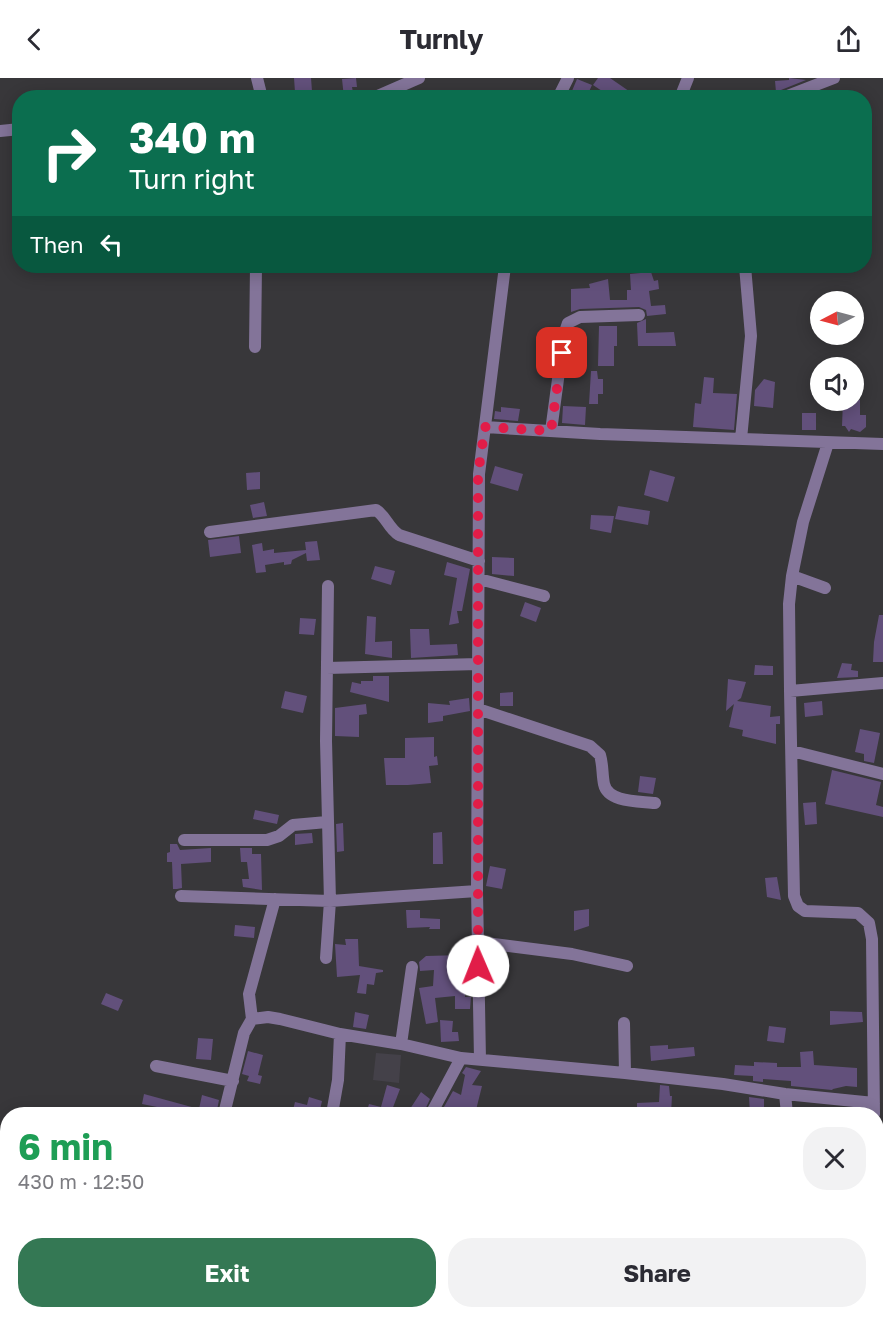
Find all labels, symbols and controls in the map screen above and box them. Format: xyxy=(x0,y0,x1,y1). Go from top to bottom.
icon: back xyxy=(18,23,51,56)
text: Turnly xyxy=(399,23,484,55)
icon: share xyxy=(832,23,865,56)
text: 340 m xyxy=(129,112,255,162)
icon: right xyxy=(30,114,108,192)
text: Turn right xyxy=(129,163,255,195)
icon: left xyxy=(95,228,128,261)
text: Then xyxy=(30,231,83,258)
north arrow xyxy=(810,291,864,345)
map controls xyxy=(810,291,864,411)
pin xyxy=(536,327,587,378)
icon: arrive xyxy=(545,336,578,369)
button: sound xyxy=(810,357,864,411)
position arrow xyxy=(446,934,510,998)
text: 6 min xyxy=(18,1125,113,1168)
button: close xyxy=(803,1127,866,1190)
text: 430 m · 12:50 xyxy=(18,1169,144,1193)
button: Exit xyxy=(18,1238,436,1307)
button: Share xyxy=(448,1238,866,1307)

